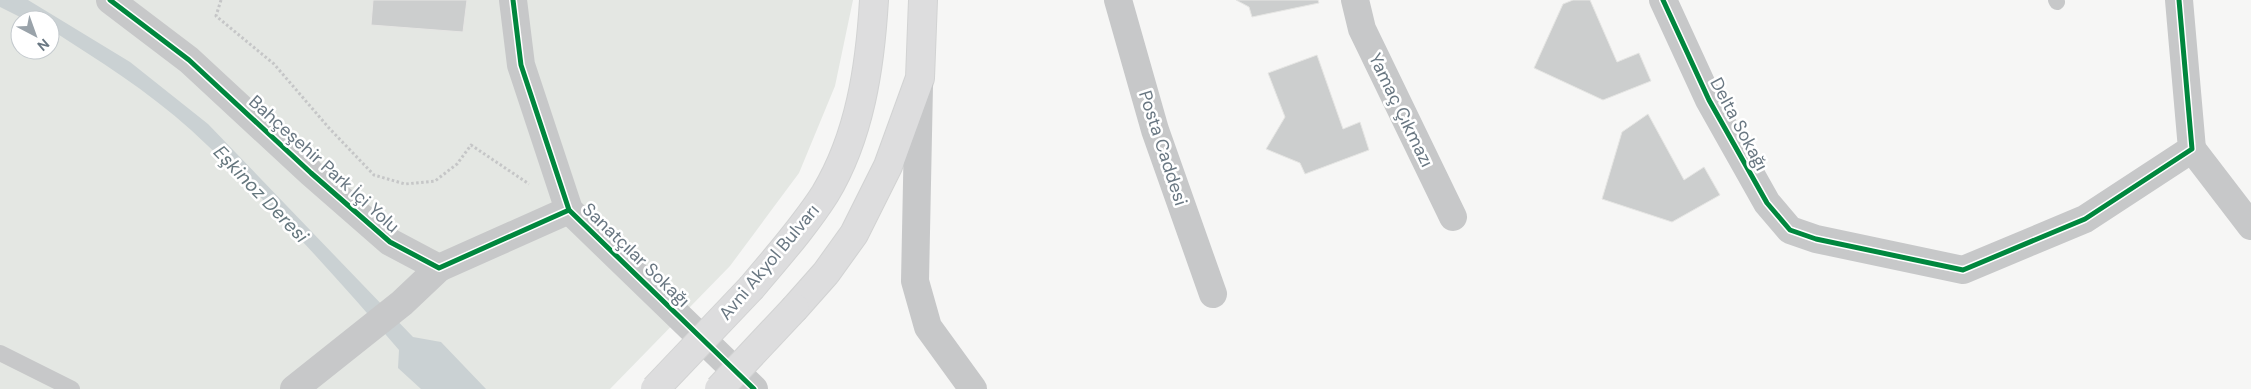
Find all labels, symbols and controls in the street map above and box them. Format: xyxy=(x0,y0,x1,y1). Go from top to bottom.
north arrow xyxy=(10,10,60,60)
text: N xyxy=(34,35,53,55)
street label: Yamaç Çıkmazı xyxy=(1363,49,1439,171)
street label: Delta Sokağı xyxy=(1704,73,1774,175)
street label: Posta Caddesi xyxy=(1133,87,1193,209)
street label: Bahçeşehir Park İçi Yolu xyxy=(244,90,404,238)
water label: Eşkinoz Deresi xyxy=(208,140,314,248)
street label: Sanatçılar Sokağı xyxy=(577,198,695,312)
street label: Avni Akyol Bulvarı xyxy=(713,199,825,325)

